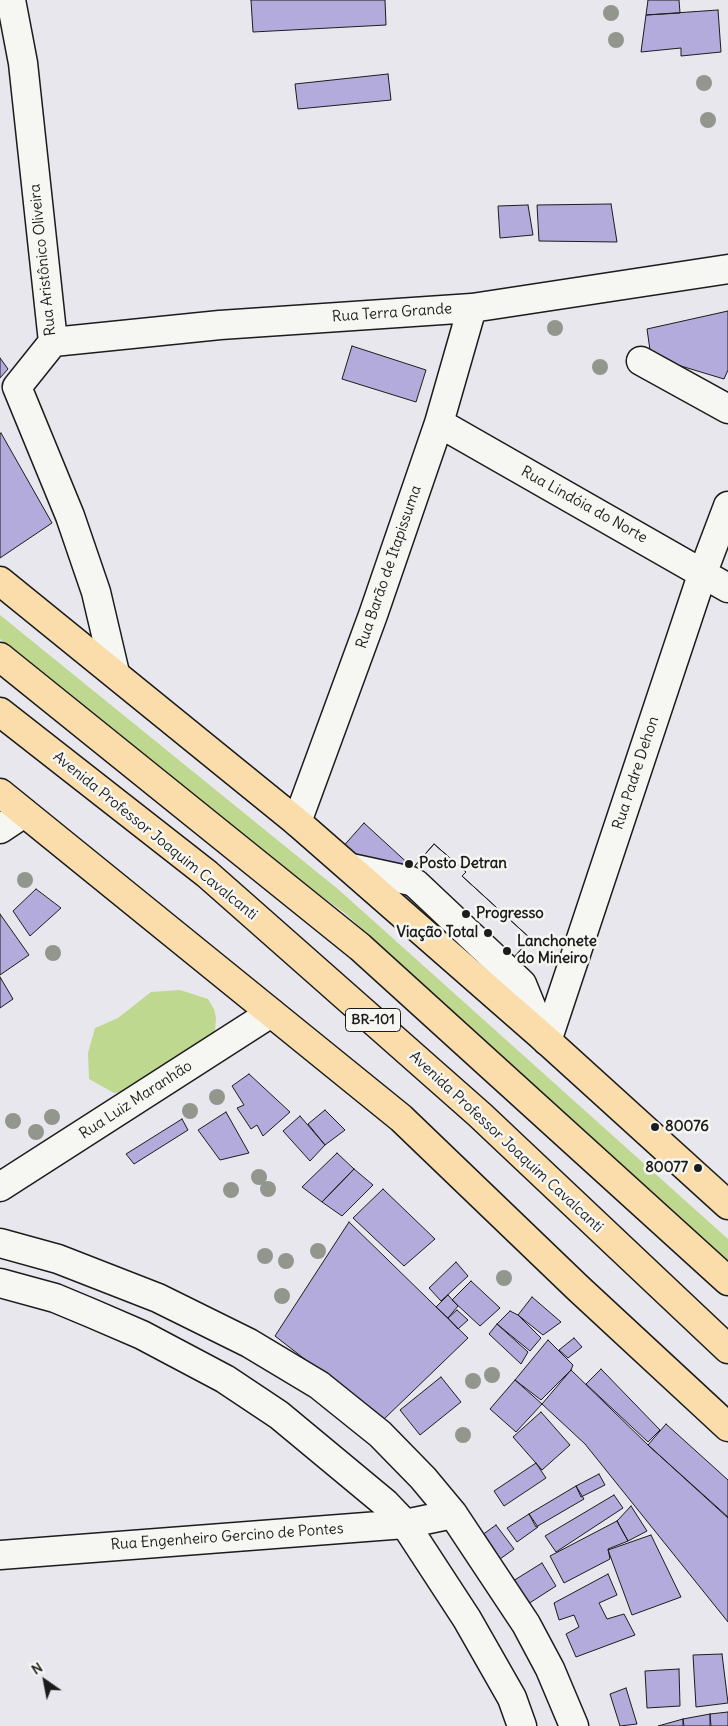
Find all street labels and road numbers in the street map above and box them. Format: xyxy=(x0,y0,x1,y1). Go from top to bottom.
street label: Rua Aristônico Oliveira xyxy=(26,183,60,337)
street label: Rua Terra Grande xyxy=(331,300,453,326)
street label: Rua Lindóia do Norte xyxy=(518,463,650,547)
street label: Rua Barão de Itapissuma xyxy=(353,483,425,651)
street label: Rua Padre Dehon xyxy=(609,714,663,832)
street label: Avenida Professor Joaquim Cavalcanti xyxy=(49,748,261,924)
road number: BR-101 xyxy=(346,1008,400,1032)
street label: Avenida Professor Joaquim Cavalcanti xyxy=(406,1048,606,1236)
street label: Rua Luiz Maranhão xyxy=(76,1057,196,1143)
street label: Rua Engenheiro Gercino de Pontes xyxy=(110,1520,344,1554)

